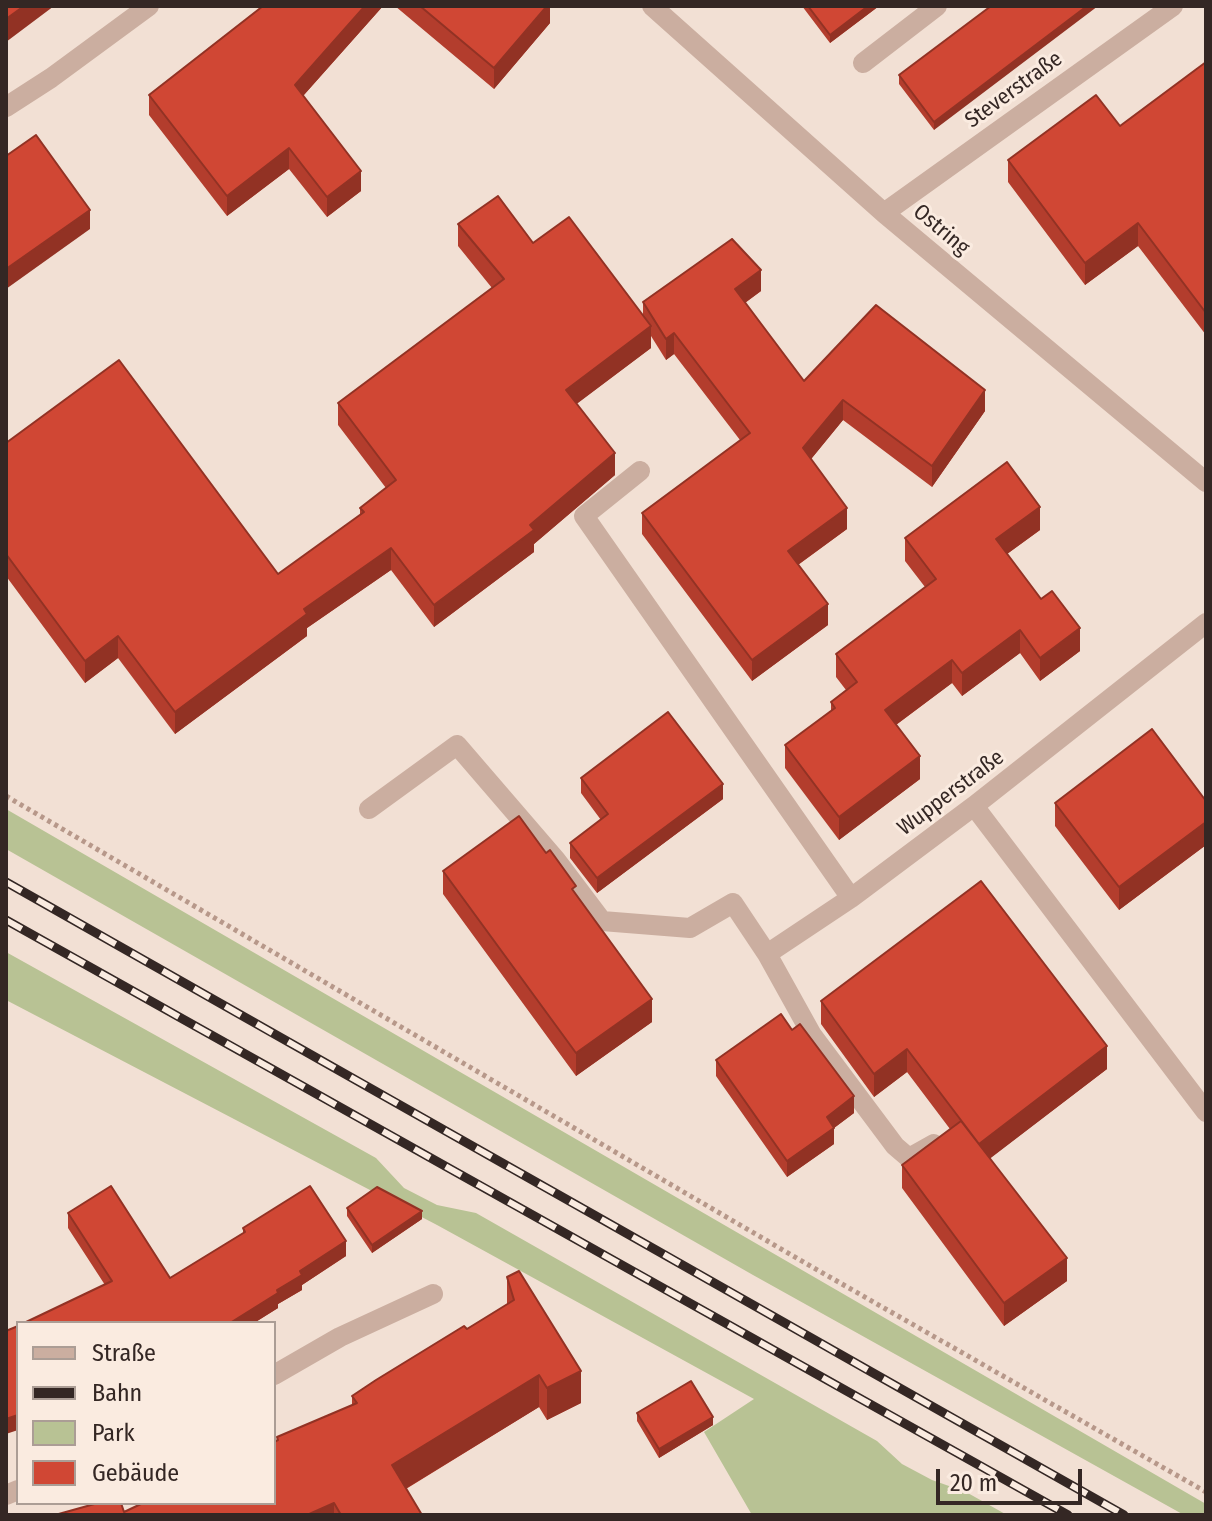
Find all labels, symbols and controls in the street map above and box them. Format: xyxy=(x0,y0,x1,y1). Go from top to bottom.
street label: Steverstraße xyxy=(960,46,1068,134)
street label: Ostring xyxy=(907,199,975,261)
street label: Wupperstraße xyxy=(893,744,1009,842)
legend xyxy=(16,1321,276,1505)
text: Straße xyxy=(92,1339,156,1367)
text: Bahn xyxy=(92,1379,142,1407)
text: Park xyxy=(92,1419,135,1447)
scale bar xyxy=(940,1453,1086,1503)
text: Gebäude xyxy=(92,1459,179,1487)
text: 20 m xyxy=(950,1469,997,1497)

